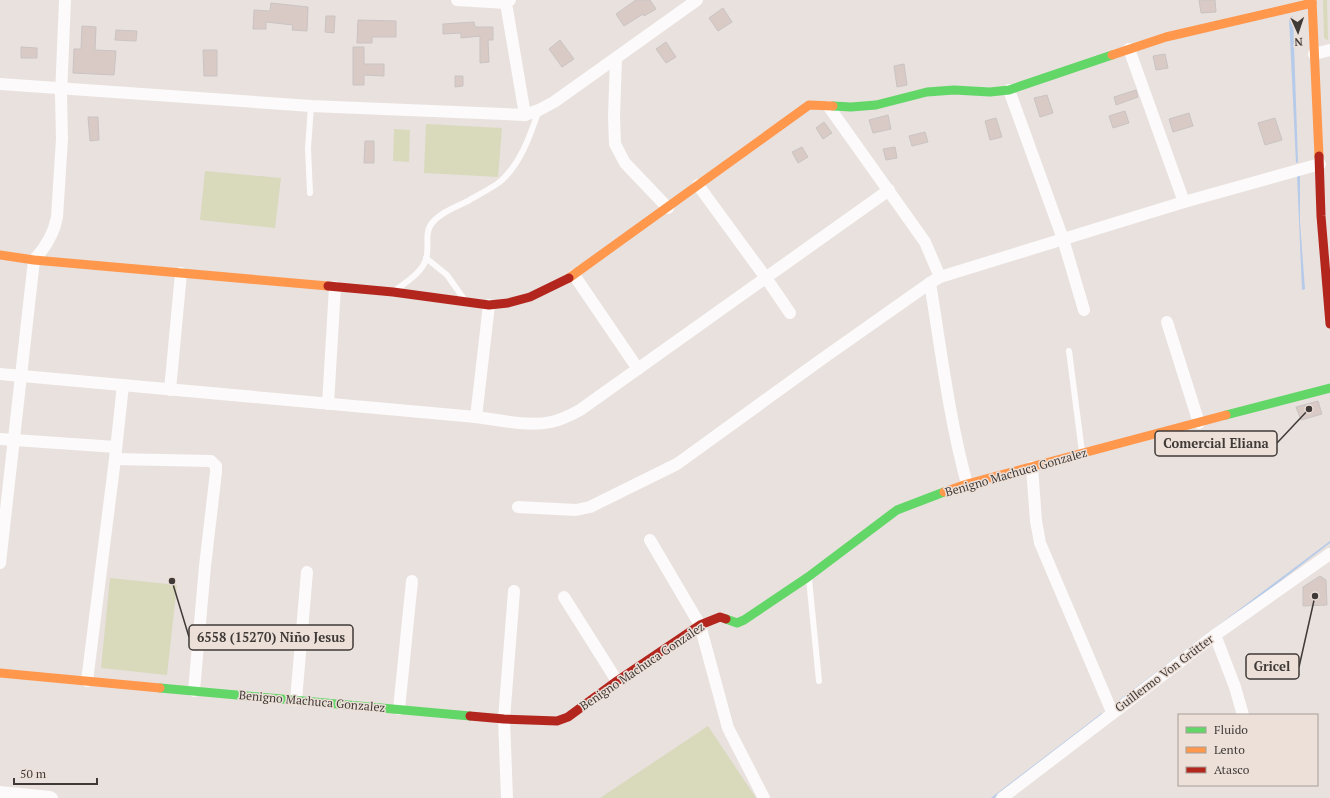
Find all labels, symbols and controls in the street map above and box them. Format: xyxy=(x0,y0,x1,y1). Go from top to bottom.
north arrow xyxy=(1278,12,1318,52)
text: N xyxy=(1293,35,1303,49)
callout: Comercial Eliana xyxy=(1155,431,1277,456)
text: Comercial Eliana xyxy=(1163,434,1270,452)
street label: Benigno Machuca Gonzalez xyxy=(943,444,1089,499)
street label: Benigno Machuca Gonzalez xyxy=(577,619,707,713)
callout: 6558 (15270) Niño Jesus xyxy=(189,625,353,650)
text: 6558 (15270) Niño Jesus xyxy=(197,628,345,646)
street label: Guillermo Von Grütter xyxy=(1112,631,1216,715)
callout: Gricel xyxy=(1246,654,1299,679)
text: Gricel xyxy=(1254,657,1290,675)
street label: Benigno Machuca Gonzalez xyxy=(238,687,386,715)
legend xyxy=(1178,714,1318,786)
text: Fluido xyxy=(1214,722,1248,737)
text: Lento xyxy=(1214,742,1245,757)
scale bar xyxy=(14,760,97,786)
text: Atasco xyxy=(1214,762,1250,777)
text: 50 m xyxy=(20,766,47,781)

